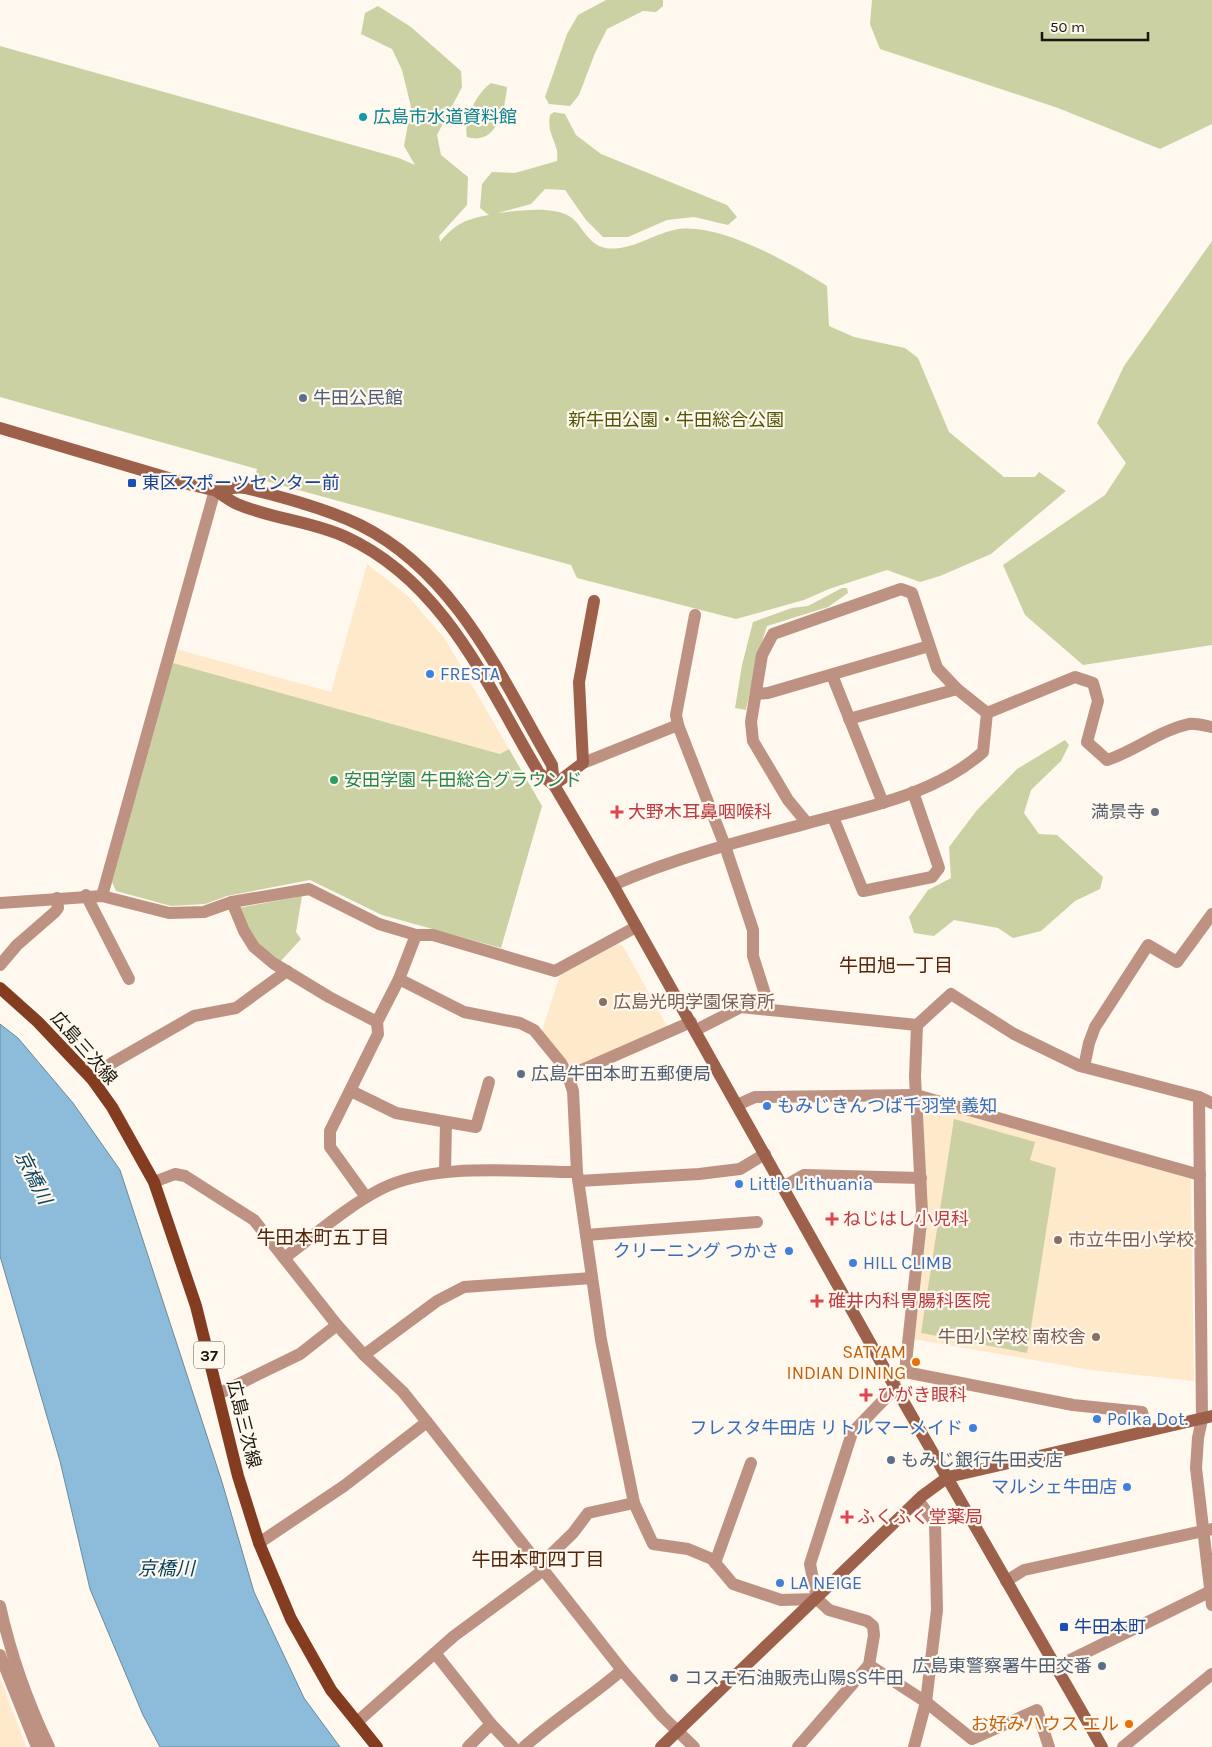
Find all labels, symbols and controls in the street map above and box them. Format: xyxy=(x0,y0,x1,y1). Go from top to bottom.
scale bar xyxy=(1042,10,1148,42)
text: 50 m xyxy=(1050,18,1085,36)
place label: 広島市水道資料館 xyxy=(373,106,517,128)
marker: 広島市水道資料館 xyxy=(357,111,369,123)
place label: 牛田公民館 xyxy=(313,387,403,409)
marker: 牛田公民館 xyxy=(297,392,309,404)
park label: 新牛田公園・牛田総合公園 xyxy=(568,409,784,431)
place label: 東区スポーツセンター前 xyxy=(142,472,340,494)
marker: 東区スポーツセンター前 xyxy=(126,477,138,489)
place label: FRESTA xyxy=(440,663,500,685)
marker: FRESTA xyxy=(424,668,436,680)
place label: 安田学園 牛田総合グラウンド xyxy=(344,769,582,791)
marker: 安田学園 牛田総合グラウンド xyxy=(328,774,340,786)
place label: 大野木耳鼻咽喉科 xyxy=(628,801,772,823)
place label: 満景寺 xyxy=(1091,801,1145,823)
marker: 大野木耳鼻咽喉科 xyxy=(610,805,624,819)
marker: 満景寺 xyxy=(1149,806,1161,818)
district label: 牛田旭一丁目 xyxy=(839,955,953,977)
place label: 広島光明学園保育所 xyxy=(613,991,775,1013)
marker: 広島光明学園保育所 xyxy=(597,996,609,1008)
street label: 広島三次線 xyxy=(46,1007,122,1089)
place label: 広島牛田本町五郵便局 xyxy=(531,1063,711,1085)
marker: 広島牛田本町五郵便局 xyxy=(515,1068,527,1080)
place label: もみじきんつば千羽堂 義知 xyxy=(777,1095,997,1117)
marker: もみじきんつば千羽堂 義知 xyxy=(761,1100,773,1112)
water label: 京橋川 xyxy=(10,1147,57,1210)
place label: Little Lithuania xyxy=(749,1173,873,1195)
marker: Little Lithuania xyxy=(733,1178,745,1190)
place label: ねじはし小児科 xyxy=(843,1208,969,1230)
marker: ねじはし小児科 xyxy=(825,1212,839,1226)
district label: 牛田本町五丁目 xyxy=(256,1227,390,1249)
place label: 市立牛田小学校 xyxy=(1068,1229,1194,1251)
marker: 市立牛田小学校 xyxy=(1052,1234,1064,1246)
place label: クリーニング つかさ xyxy=(613,1240,779,1262)
marker: クリーニング つかさ xyxy=(783,1245,795,1257)
place label: HILL CLIMB xyxy=(863,1252,952,1274)
marker: HILL CLIMB xyxy=(847,1257,859,1269)
place label: 碓井内科胃腸科医院 xyxy=(828,1290,990,1312)
marker: 碓井内科胃腸科医院 xyxy=(810,1294,824,1308)
place label: 牛田小学校 南校舎 xyxy=(938,1326,1086,1348)
marker: 牛田小学校 南校舎 xyxy=(1090,1331,1102,1343)
place label: SATYAM INDIAN DINING xyxy=(787,1341,906,1384)
road number: 37 xyxy=(194,1342,224,1368)
marker: SATYAM INDIAN DINING xyxy=(910,1356,922,1368)
street label: 広島三次線 xyxy=(222,1378,266,1470)
place label: ひがき眼科 xyxy=(877,1384,967,1406)
marker: ひがき眼科 xyxy=(859,1388,873,1402)
place label: Polka Dot. xyxy=(1107,1408,1188,1430)
marker: Polka Dot. xyxy=(1091,1413,1103,1425)
place label: フレスタ牛田店 リトルマーメイド xyxy=(689,1417,963,1439)
marker: フレスタ牛田店 リトルマーメイド xyxy=(967,1422,979,1434)
place label: もみじ銀行牛田支店 xyxy=(901,1449,1063,1471)
marker: もみじ銀行牛田支店 xyxy=(885,1454,897,1466)
place label: マルシェ牛田店 xyxy=(991,1476,1117,1498)
marker: マルシェ牛田店 xyxy=(1121,1481,1133,1493)
place label: ふくふく堂薬局 xyxy=(857,1506,983,1528)
marker: ふくふく堂薬局 xyxy=(841,1511,853,1523)
district label: 牛田本町四丁目 xyxy=(471,1549,605,1571)
water label: 京橋川 xyxy=(137,1558,196,1580)
place label: LA NEIGE xyxy=(790,1572,862,1594)
marker: LA NEIGE xyxy=(774,1577,786,1589)
place label: 牛田本町 xyxy=(1074,1616,1146,1638)
marker: 牛田本町 xyxy=(1058,1621,1070,1633)
place label: 広島東警察署牛田交番 xyxy=(912,1655,1092,1677)
marker: 広島東警察署牛田交番 xyxy=(1096,1660,1108,1672)
place label: コスモ石油販売山陽SS牛田 xyxy=(684,1667,904,1689)
marker: コスモ石油販売山陽SS牛田 xyxy=(668,1672,680,1684)
place label: お好みハウス エル xyxy=(971,1713,1119,1735)
marker: お好みハウス エル xyxy=(1123,1718,1135,1730)

